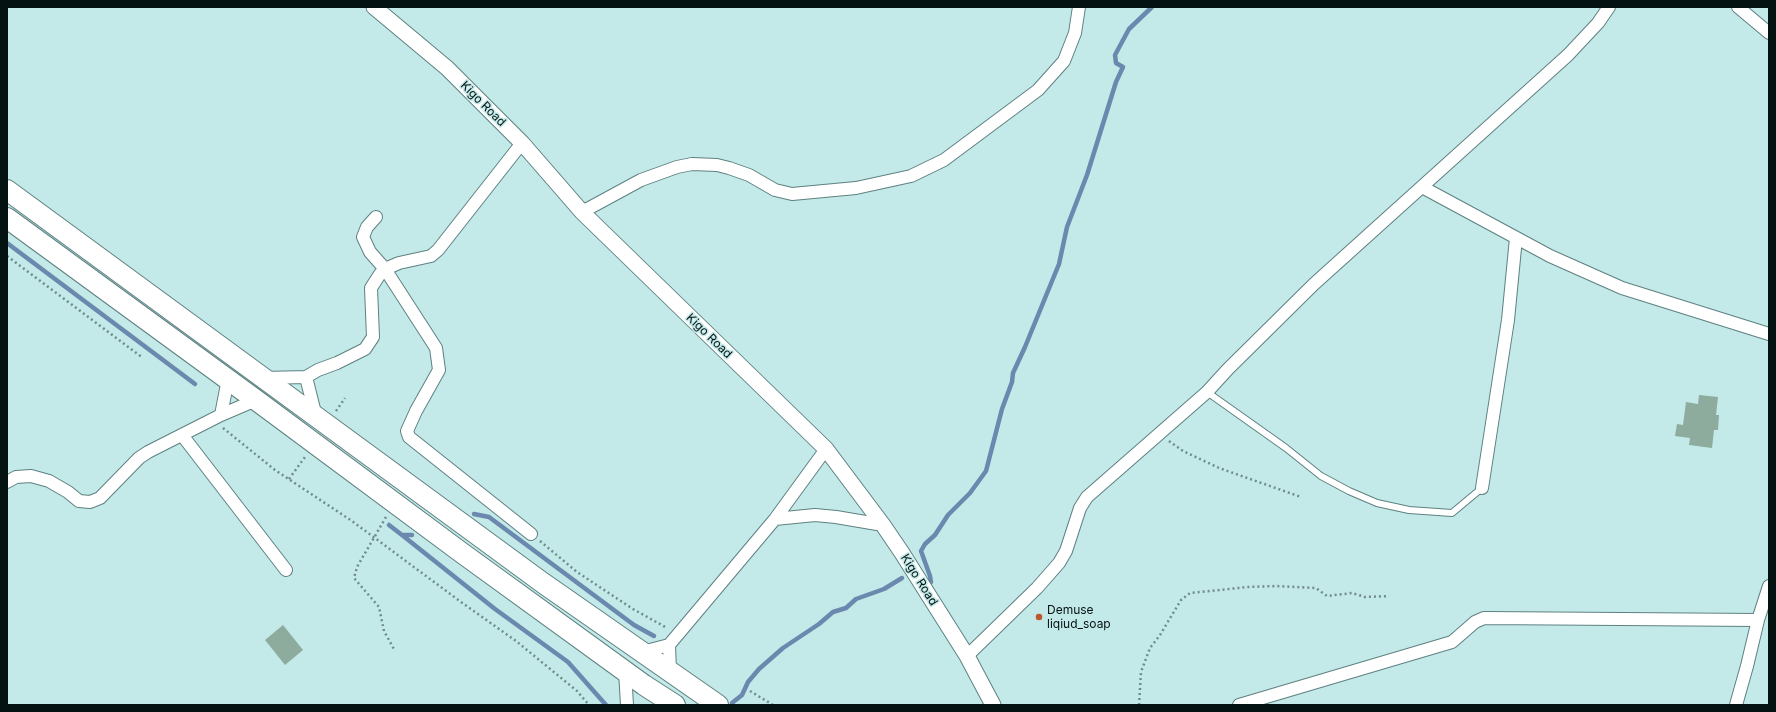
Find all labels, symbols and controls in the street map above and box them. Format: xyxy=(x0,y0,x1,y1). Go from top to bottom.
street label: Kigo Road xyxy=(457,78,509,130)
street label: Kigo Road xyxy=(683,311,735,361)
street label: Kigo Road xyxy=(898,552,940,608)
place label: Demuse liqiud_soap xyxy=(1047,603,1111,631)
marker: Demuse liqiud_soap xyxy=(1034,612,1044,622)

